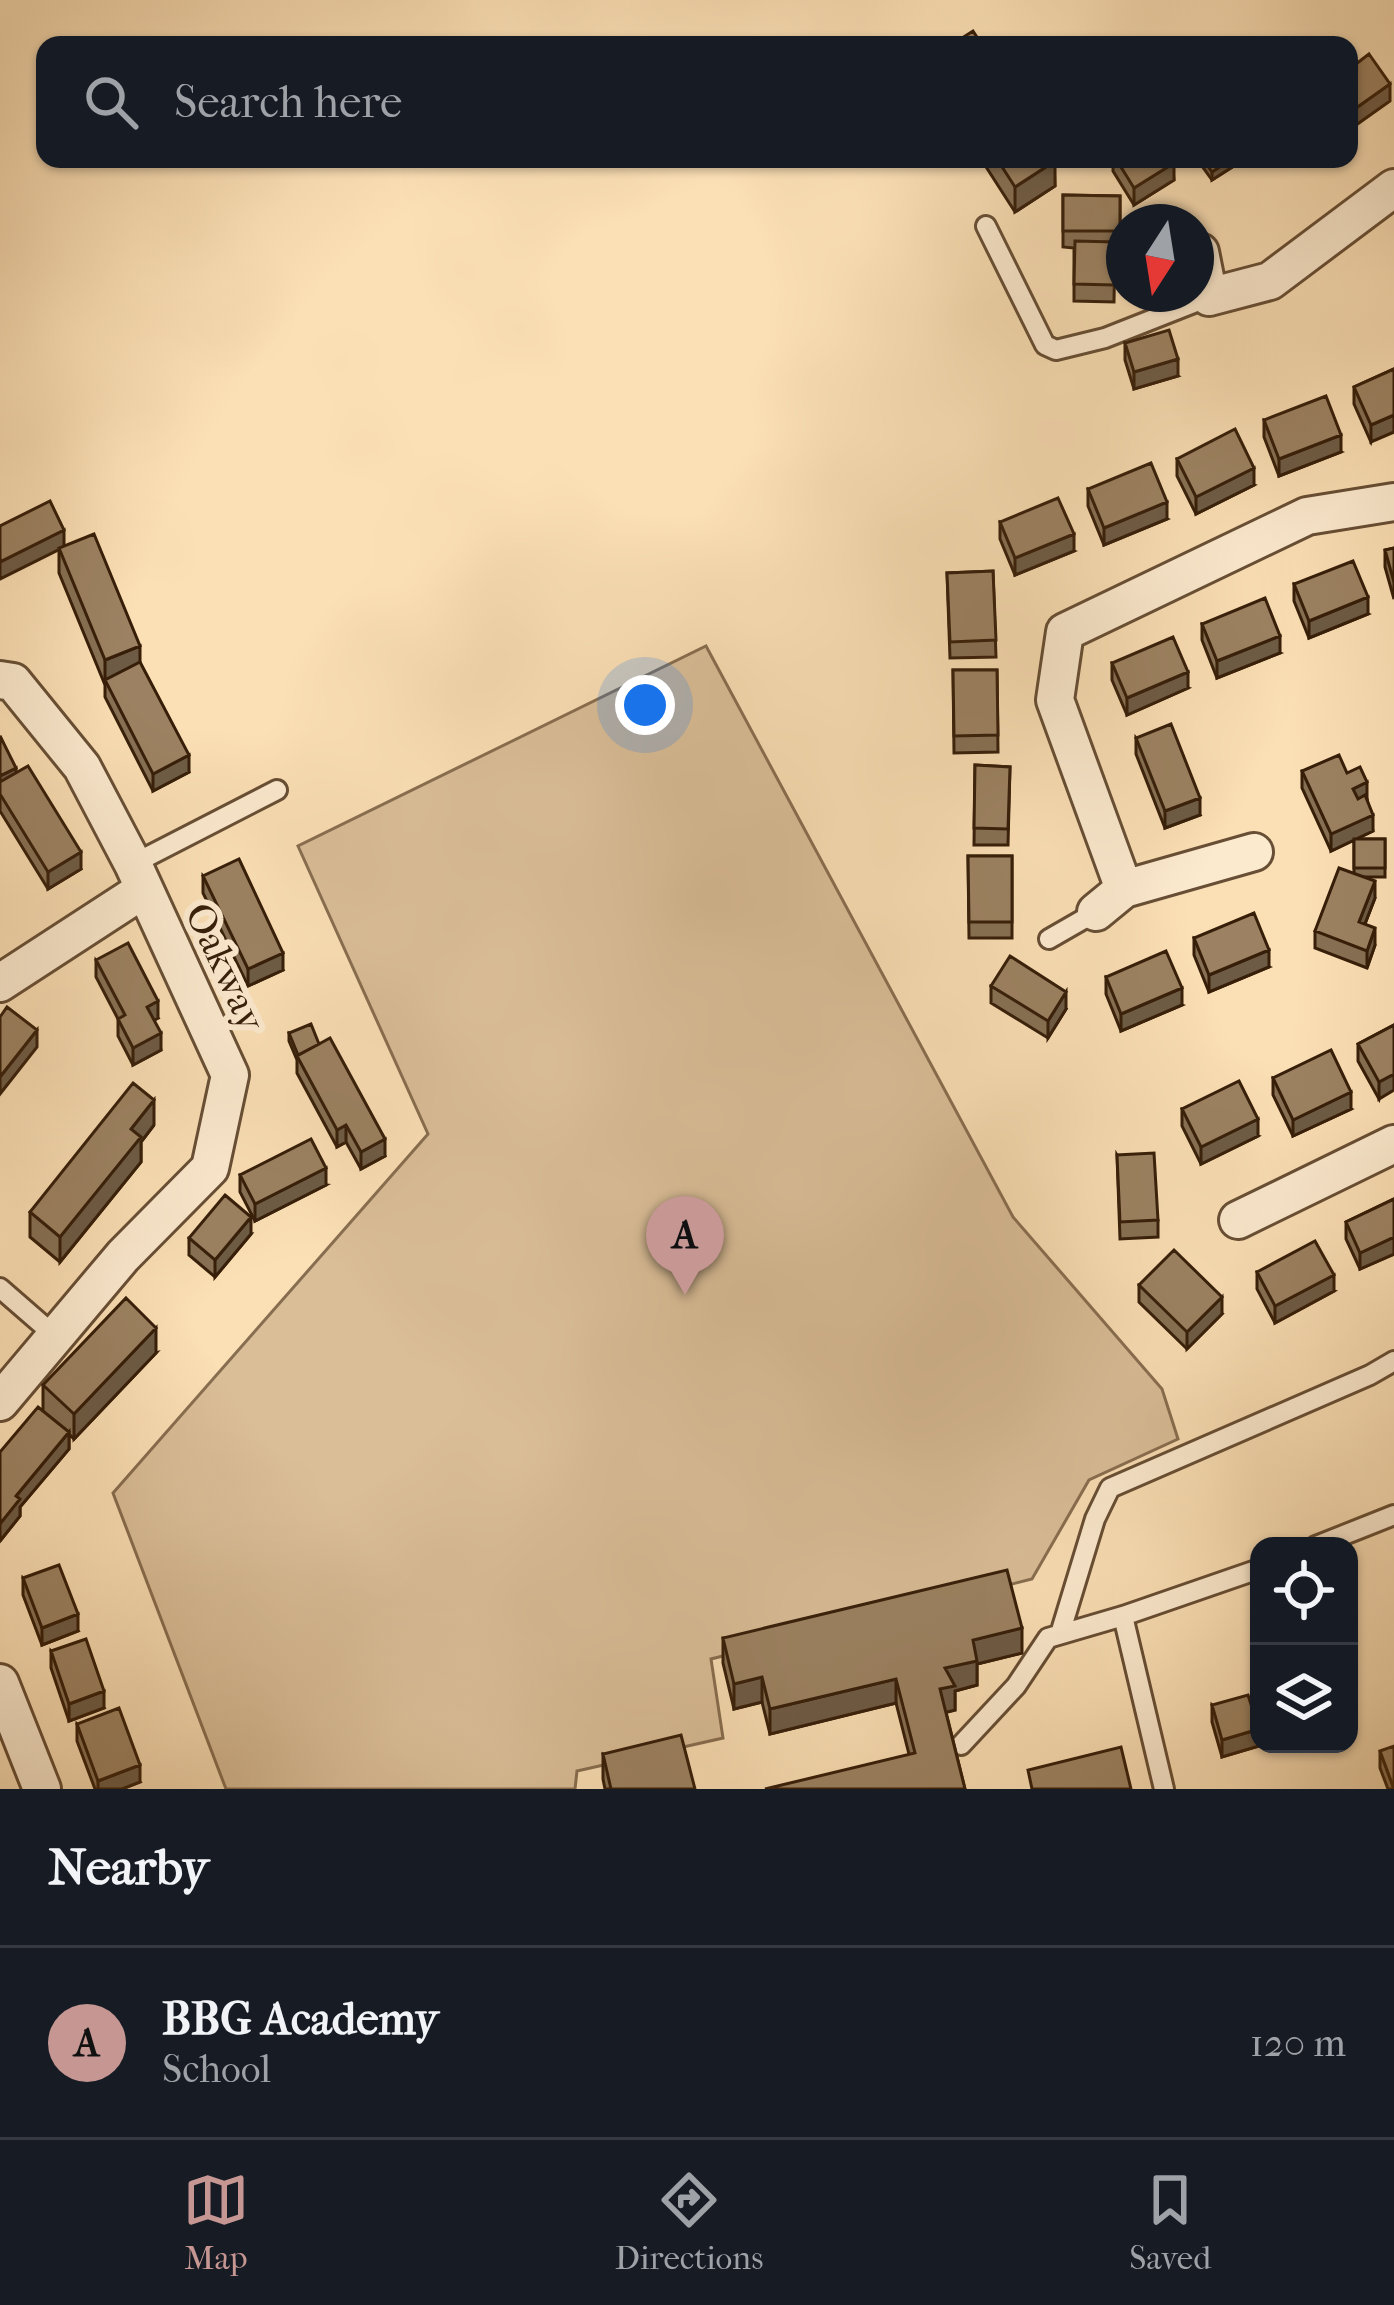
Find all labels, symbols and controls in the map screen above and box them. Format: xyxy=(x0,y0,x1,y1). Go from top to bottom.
search box xyxy=(36,36,1358,168)
icon: search xyxy=(78,69,144,135)
text: Search here xyxy=(174,76,402,129)
north arrow xyxy=(1106,204,1214,312)
your location xyxy=(615,675,675,735)
street label: Oakway xyxy=(175,896,275,1039)
pin: A xyxy=(646,1196,724,1295)
map controls xyxy=(1250,1537,1358,1753)
button: locate xyxy=(1250,1537,1358,1645)
button: layers xyxy=(1250,1645,1358,1753)
text: Nearby xyxy=(48,1837,209,1897)
text: BBG Academy xyxy=(162,1993,438,2046)
text: A xyxy=(74,2020,100,2066)
text: 120 m xyxy=(1250,2020,1346,2066)
text: School xyxy=(162,2046,271,2092)
tab: Map xyxy=(183,2167,249,2278)
tab: Directions xyxy=(615,2167,763,2278)
tab: Saved xyxy=(1129,2167,1211,2278)

